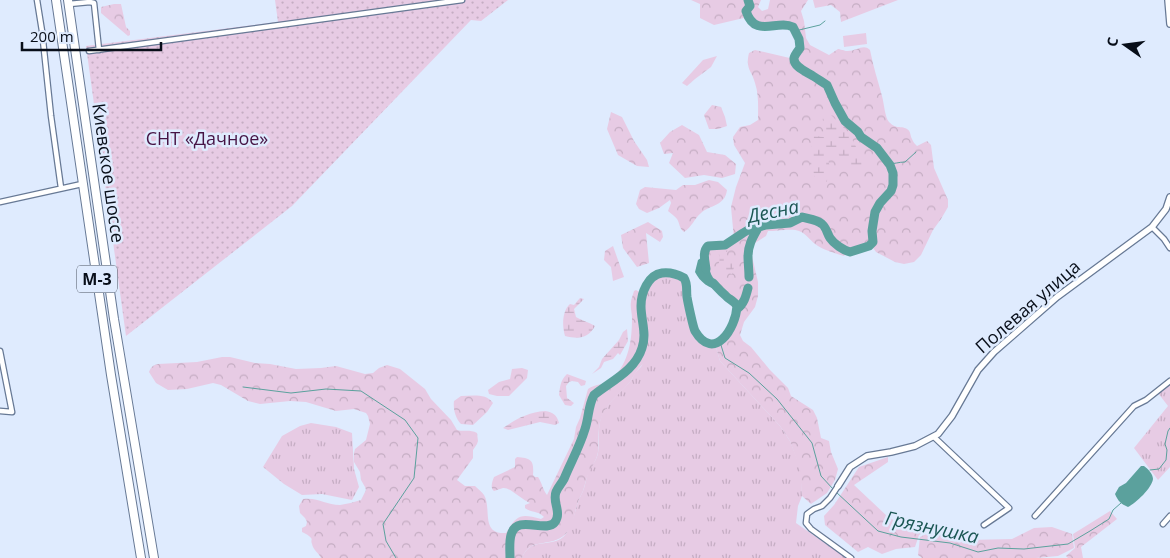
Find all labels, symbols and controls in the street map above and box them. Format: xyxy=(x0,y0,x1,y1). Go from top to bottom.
scale bar xyxy=(22,20,161,52)
north arrow xyxy=(1100,20,1150,70)
text: 200 m xyxy=(30,26,74,46)
text: С xyxy=(1102,35,1122,48)
street label: Киевское шоссе xyxy=(87,102,131,244)
park label: СНТ «Дачное» xyxy=(146,126,268,150)
water label: Десна xyxy=(743,193,801,230)
street label: Полевая улица xyxy=(970,254,1085,358)
road number: М-3 xyxy=(77,266,117,292)
water label: Грязнушка xyxy=(883,504,981,550)

